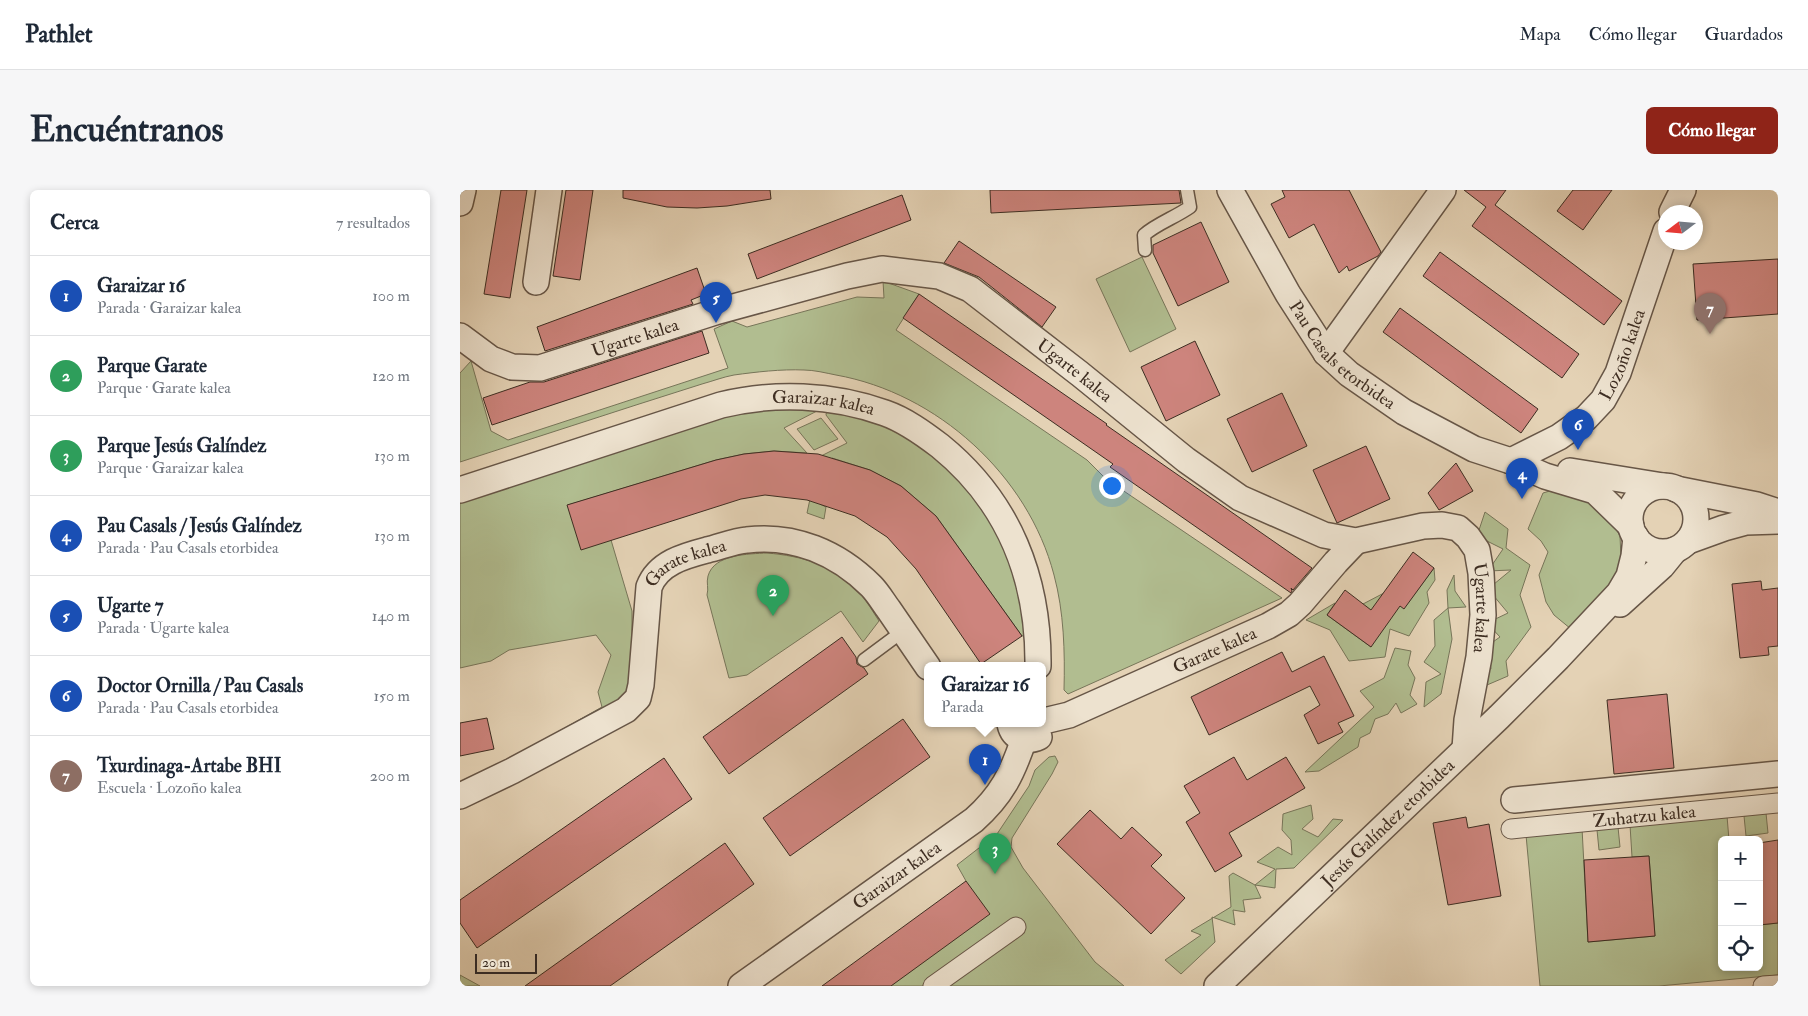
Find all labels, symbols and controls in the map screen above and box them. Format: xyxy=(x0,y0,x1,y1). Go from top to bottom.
text: Pathlet xyxy=(25,19,93,50)
text: Mapa xyxy=(1520,23,1561,46)
text: Cómo llegar xyxy=(1589,23,1677,46)
text: Guardados xyxy=(1705,23,1783,46)
button: Cómo llegar xyxy=(1646,107,1778,154)
text: Encuéntranos xyxy=(30,108,223,152)
north arrow xyxy=(1658,205,1703,250)
text: Cerca xyxy=(50,209,99,236)
text: 7 resultados xyxy=(336,213,410,233)
text: Garaizar 16 xyxy=(97,274,185,298)
pin: 5 xyxy=(700,282,732,323)
text: 1 xyxy=(63,286,69,306)
text: 100 m xyxy=(372,286,410,306)
pin: 7 xyxy=(1694,293,1726,334)
street label: Pau Casals etorbidea xyxy=(1284,296,1401,415)
text: Parada · Garaizar kalea xyxy=(97,298,241,318)
street label: Lozoño kalea xyxy=(1594,305,1650,404)
street label: Ugarte kalea xyxy=(589,313,682,362)
street label: Ugarte kalea xyxy=(1032,333,1118,408)
text: Parque Garate xyxy=(97,354,207,378)
text: 2 xyxy=(62,366,70,386)
text: 120 m xyxy=(372,366,410,386)
text: Parque · Garate kalea xyxy=(97,378,231,398)
street label: Garaizar kalea xyxy=(772,385,878,421)
pin: 6 xyxy=(1562,409,1594,450)
text: Parque Jesús Galíndez xyxy=(97,434,266,458)
text: 3 xyxy=(63,446,69,466)
text: 130 m xyxy=(374,446,410,466)
text: Parque · Garaizar kalea xyxy=(97,458,244,478)
pin: 4 xyxy=(1506,458,1538,499)
your location xyxy=(1099,473,1125,499)
text: Pau Casals / Jesús Galíndez xyxy=(97,514,302,538)
text: 4 xyxy=(62,526,70,546)
text: 130 m xyxy=(374,526,410,546)
street label: Garate kalea xyxy=(639,534,729,591)
text: Parada · Pau Casals etorbidea xyxy=(97,538,278,558)
street label: Ugarte kalea xyxy=(1468,561,1495,655)
pin: 2 xyxy=(757,575,789,616)
text: Ugarte 7 xyxy=(97,594,163,618)
text: 5 xyxy=(62,606,70,626)
text: 140 m xyxy=(372,606,410,626)
text: Parada · Ugarte kalea xyxy=(97,618,229,638)
street label: Garate kalea xyxy=(1169,621,1260,679)
popup xyxy=(924,662,1046,727)
text: Garaizar 16 xyxy=(941,673,1029,697)
text: Doctor Ornilla / Pau Casals xyxy=(97,674,303,698)
text: 6 xyxy=(62,686,70,706)
text: 150 m xyxy=(373,686,410,706)
text: Parada xyxy=(941,697,984,717)
text: Parada · Pau Casals etorbidea xyxy=(97,698,278,718)
pin: 1 xyxy=(969,744,1001,785)
text: Txurdinaga-Artabe BHI xyxy=(97,754,281,778)
street label: Jesús Galíndez etorbidea xyxy=(1315,754,1460,893)
text: 7 xyxy=(62,766,70,786)
text: 200 m xyxy=(370,766,410,786)
text: Escuela · Lozoño kalea xyxy=(97,778,241,798)
street label: Zuhatzu kalea xyxy=(1592,800,1697,832)
pin: 3 xyxy=(979,833,1011,874)
street label: Garaizar kalea xyxy=(848,835,946,915)
map controls xyxy=(1718,836,1763,971)
button: + xyxy=(1718,836,1763,881)
button: − xyxy=(1718,881,1763,926)
button: locate xyxy=(1718,926,1763,971)
scale bar xyxy=(475,951,538,974)
text: 20 m xyxy=(482,954,510,971)

